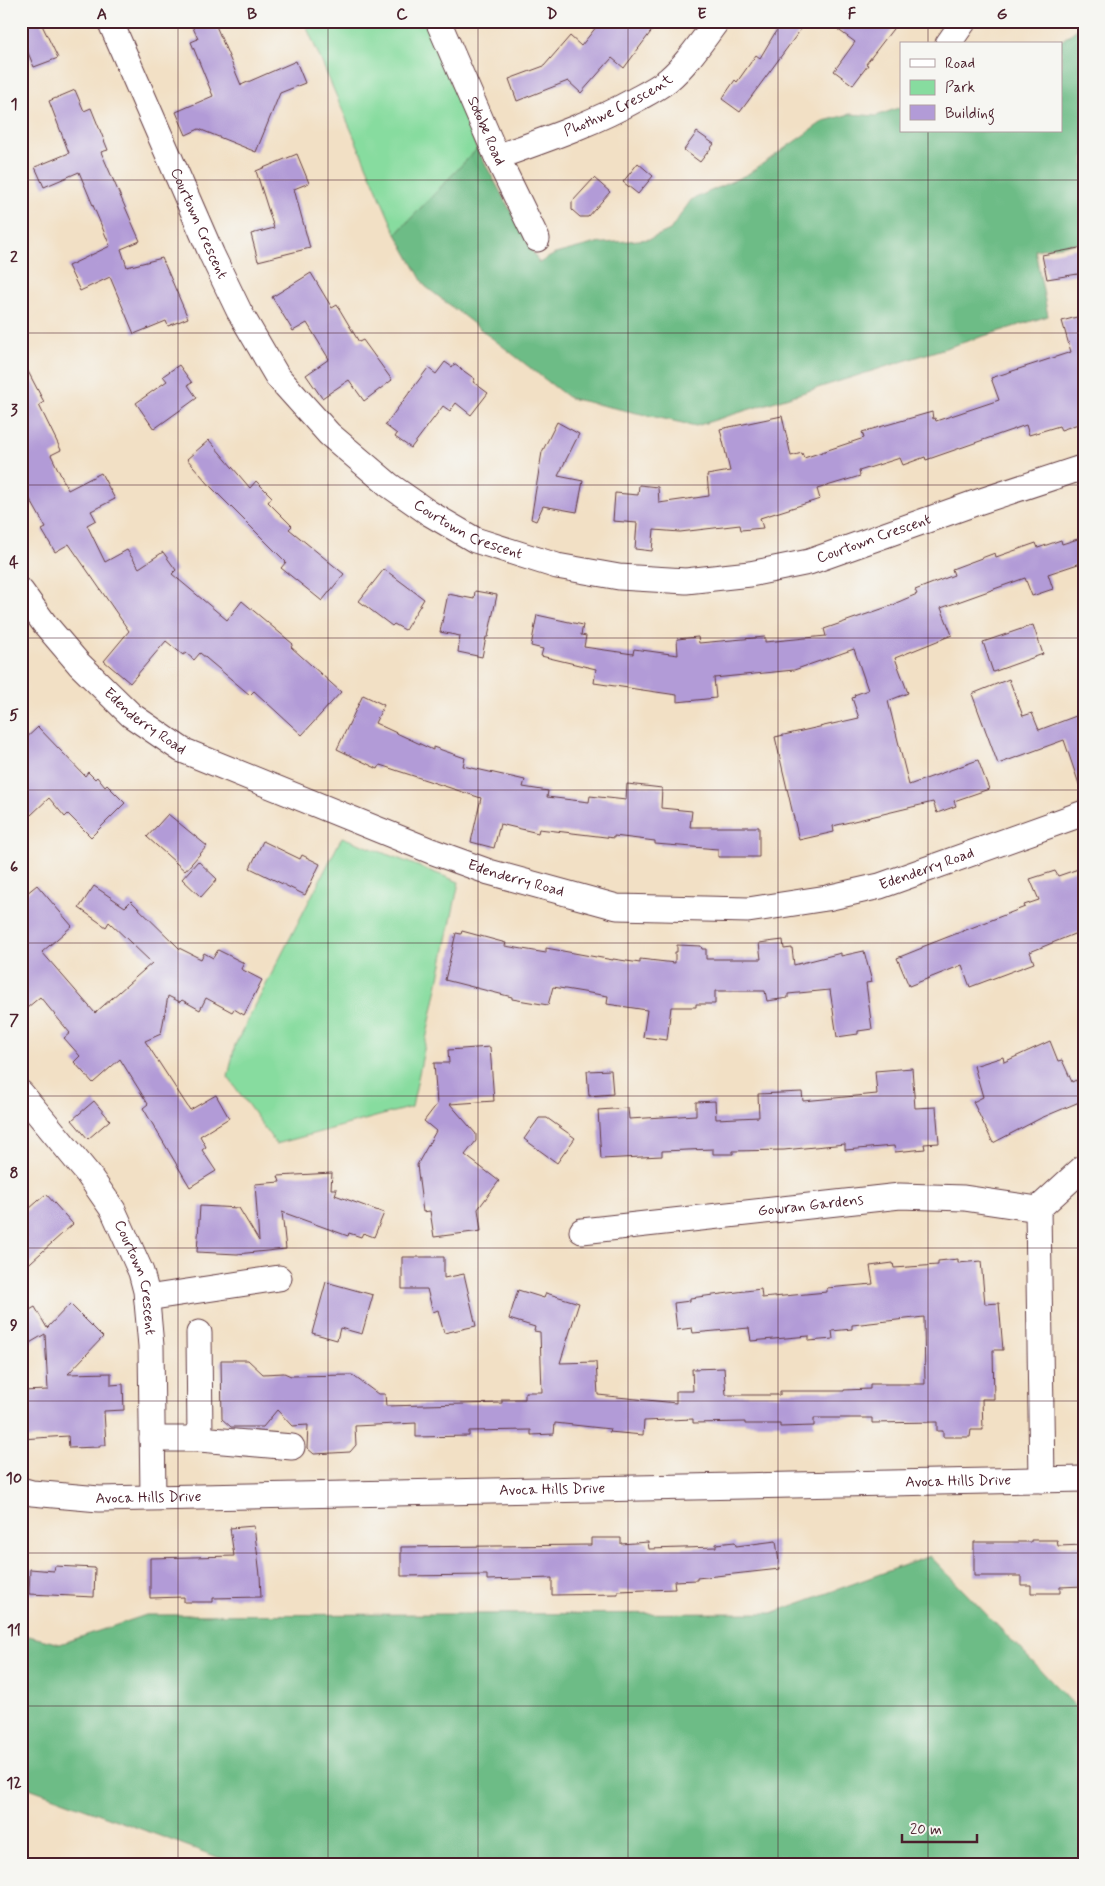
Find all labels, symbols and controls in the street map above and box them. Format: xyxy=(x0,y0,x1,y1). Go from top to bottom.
text: A xyxy=(97,4,107,25)
text: B xyxy=(247,4,257,25)
text: C xyxy=(396,4,408,25)
text: D xyxy=(546,4,558,25)
text: E xyxy=(697,4,707,25)
text: F xyxy=(848,4,857,25)
text: G xyxy=(997,4,1008,25)
legend xyxy=(900,42,1062,132)
text: Road xyxy=(945,54,975,74)
street label: Phothwe Crescent xyxy=(561,70,677,142)
text: Park xyxy=(945,78,975,98)
text: 1 xyxy=(10,94,18,115)
street label: Sotobe Road xyxy=(462,94,510,169)
text: Building xyxy=(945,104,995,125)
street label: Courtown Crescent xyxy=(165,165,232,283)
text: 2 xyxy=(10,247,18,268)
text: 3 xyxy=(10,400,18,421)
street label: Courtown Crescent xyxy=(409,495,525,565)
street label: Courtown Crescent xyxy=(814,509,934,568)
text: 4 xyxy=(9,552,19,573)
street label: Edenderry Road xyxy=(99,683,190,760)
text: 5 xyxy=(9,705,19,726)
street label: Edenderry Road xyxy=(877,843,977,895)
street label: Edenderry Road xyxy=(465,855,566,902)
text: 6 xyxy=(10,857,18,878)
text: 7 xyxy=(9,1010,19,1031)
text: 8 xyxy=(9,1163,19,1184)
street label: Gowran Gardens xyxy=(757,1190,865,1222)
street label: Courtown Crescent xyxy=(109,1217,160,1336)
text: 9 xyxy=(10,1315,18,1336)
text: 10 xyxy=(6,1468,22,1489)
street label: Avoca Hills Drive xyxy=(905,1470,1012,1493)
street label: Avoca Hills Drive xyxy=(499,1479,606,1501)
street label: Avoca Hills Drive xyxy=(95,1487,202,1509)
text: 11 xyxy=(7,1620,21,1641)
text: 12 xyxy=(6,1773,22,1794)
scale bar xyxy=(902,1811,978,1843)
text: 20 m xyxy=(910,1820,942,1840)

